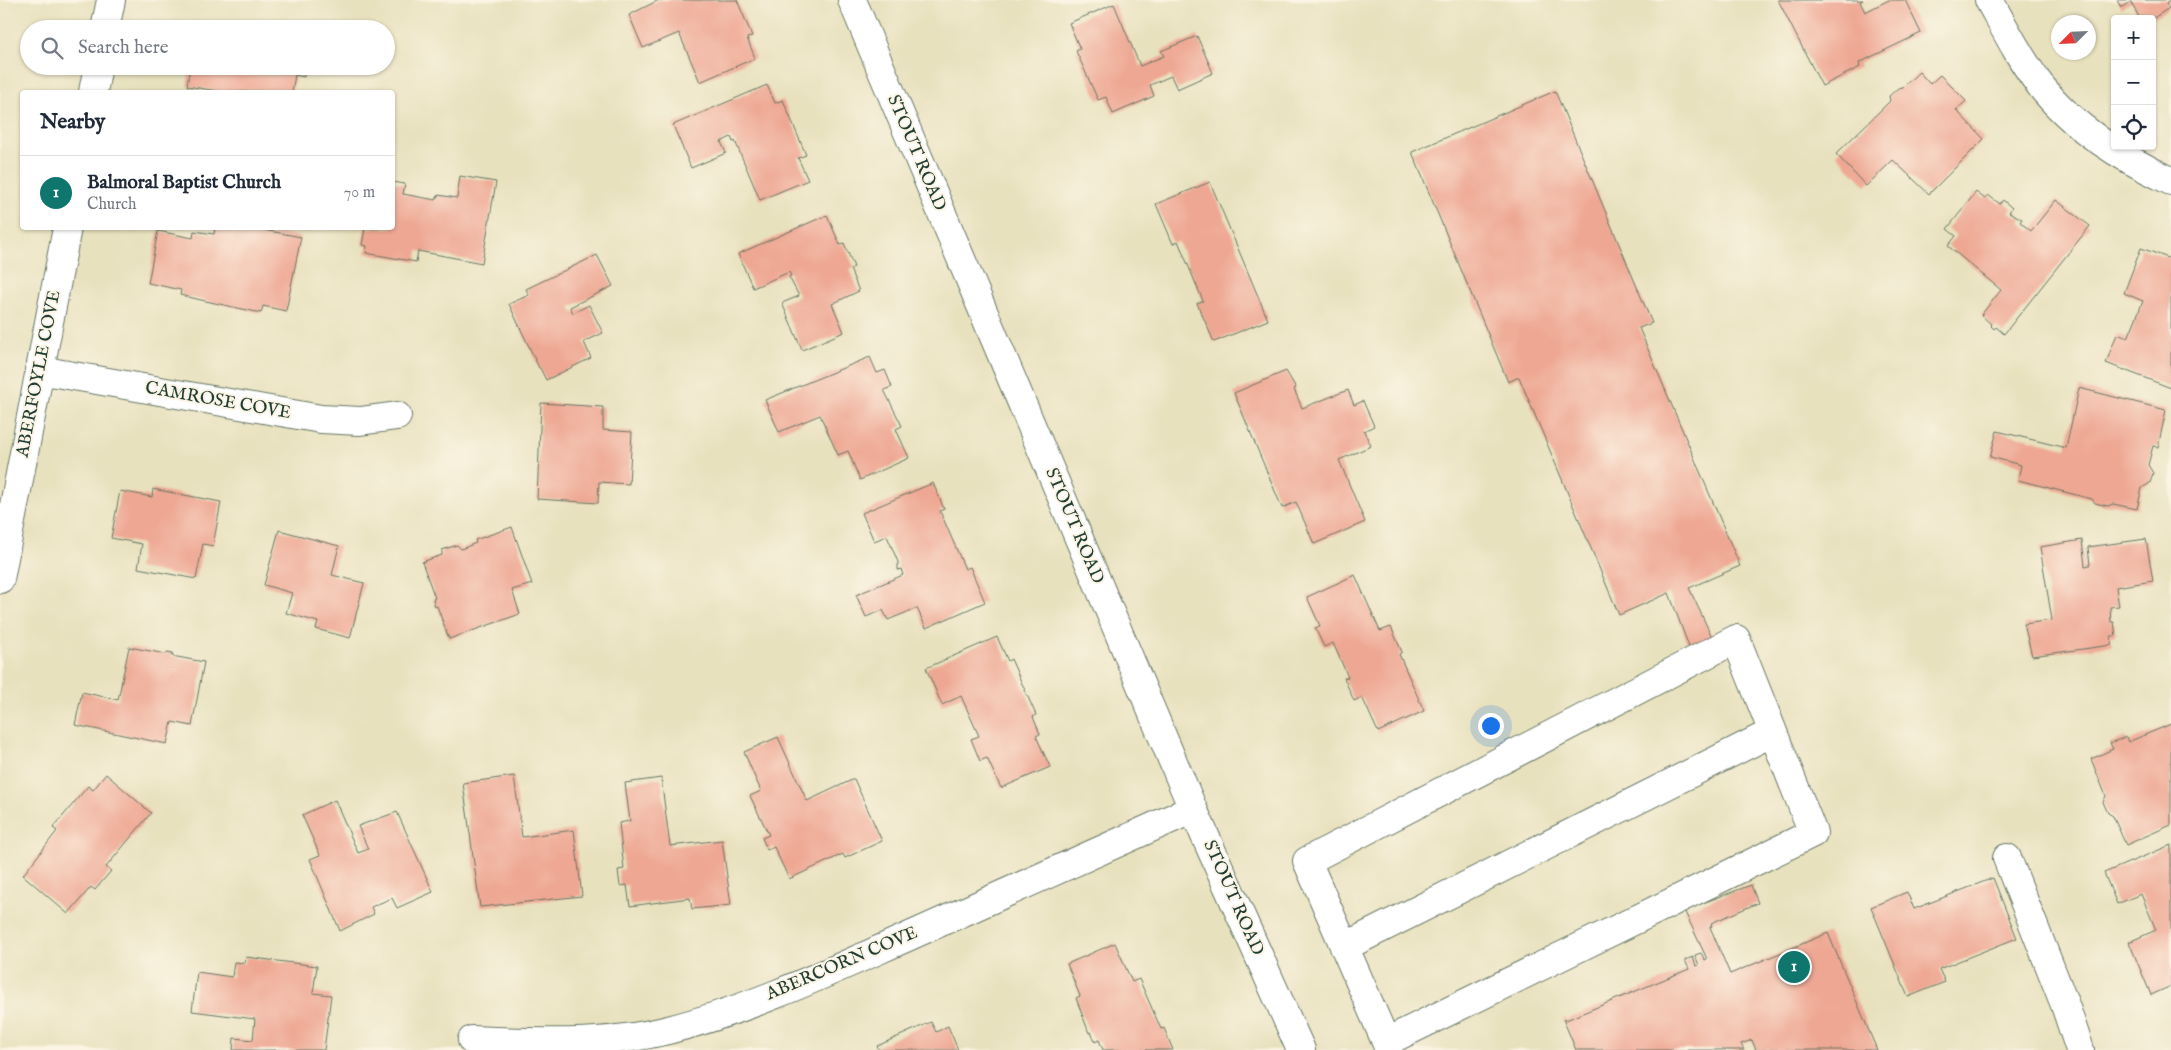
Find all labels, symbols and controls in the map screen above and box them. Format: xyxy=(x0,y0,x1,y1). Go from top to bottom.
north arrow xyxy=(2051,15,2096,60)
map controls xyxy=(2111,15,2156,150)
button: + xyxy=(2111,15,2156,60)
search box xyxy=(20,20,395,75)
icon: search xyxy=(38,34,66,62)
text: Search here xyxy=(78,36,169,60)
button: − xyxy=(2111,60,2156,105)
street label: STOUT ROAD xyxy=(881,91,951,215)
button: locate xyxy=(2111,105,2156,150)
text: Nearby xyxy=(40,109,105,136)
text: Balmoral Baptist Church xyxy=(87,171,281,195)
text: 1 xyxy=(53,183,59,203)
text: 70 m xyxy=(344,183,375,203)
text: Church xyxy=(87,195,136,215)
street label: ABERFOYLE COVE xyxy=(11,289,66,460)
street label: CAMROSE COVE xyxy=(143,377,293,425)
street label: STOUT ROAD xyxy=(1039,464,1109,588)
your location xyxy=(1478,713,1504,739)
street label: STOUT ROAD xyxy=(1197,837,1269,959)
street label: ABERCORN COVE xyxy=(762,922,921,1007)
pin: 1 xyxy=(1778,948,1810,986)

